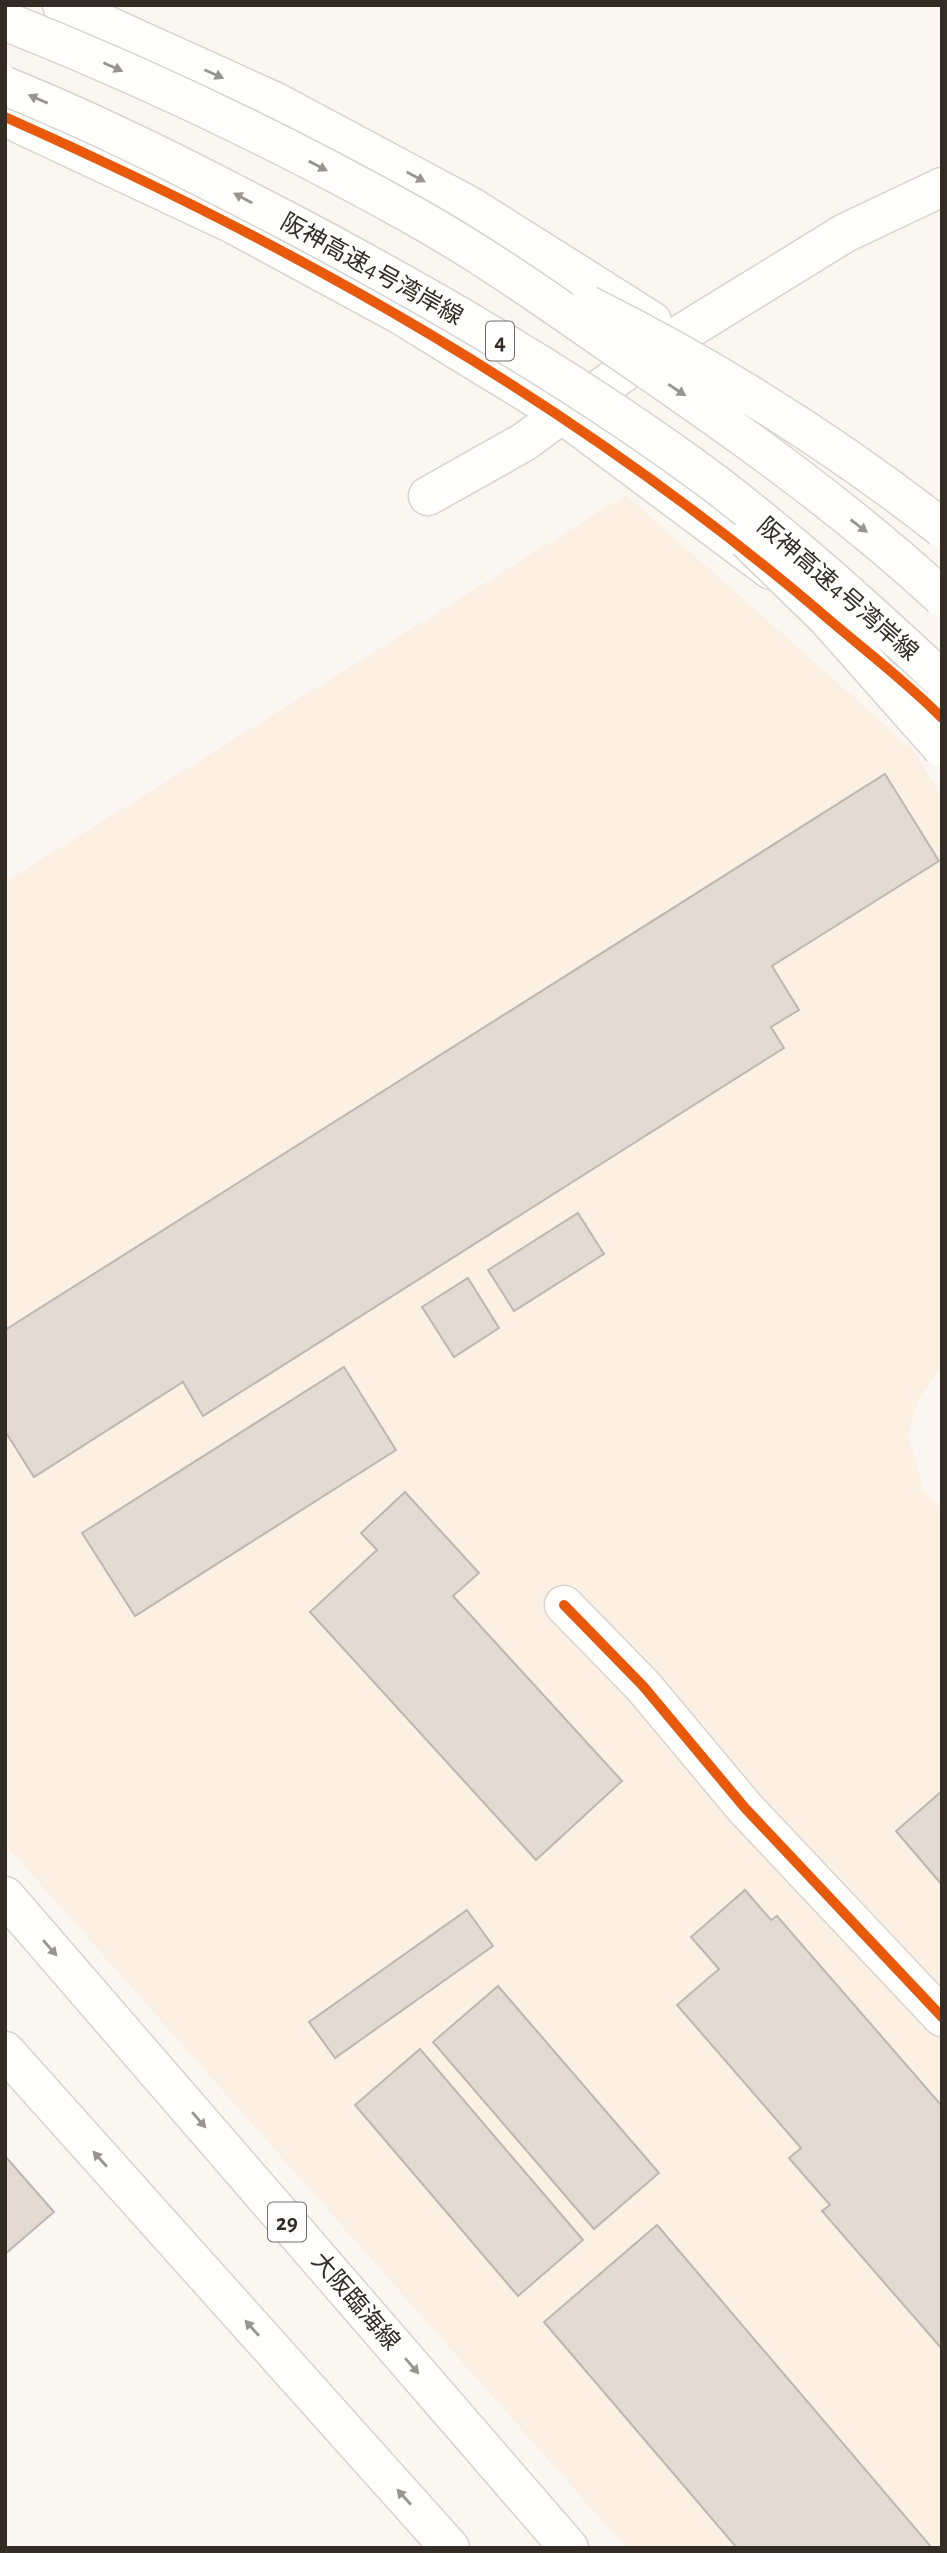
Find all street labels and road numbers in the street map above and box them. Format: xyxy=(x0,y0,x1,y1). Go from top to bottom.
street label: 阪神高速4号湾岸線 xyxy=(277,208,467,330)
road number: 4 xyxy=(486,322,514,360)
street label: 阪神高速4号湾岸線 xyxy=(753,512,923,666)
road number: 29 xyxy=(268,2202,306,2242)
street label: 大阪臨海線 xyxy=(307,2247,405,2355)

